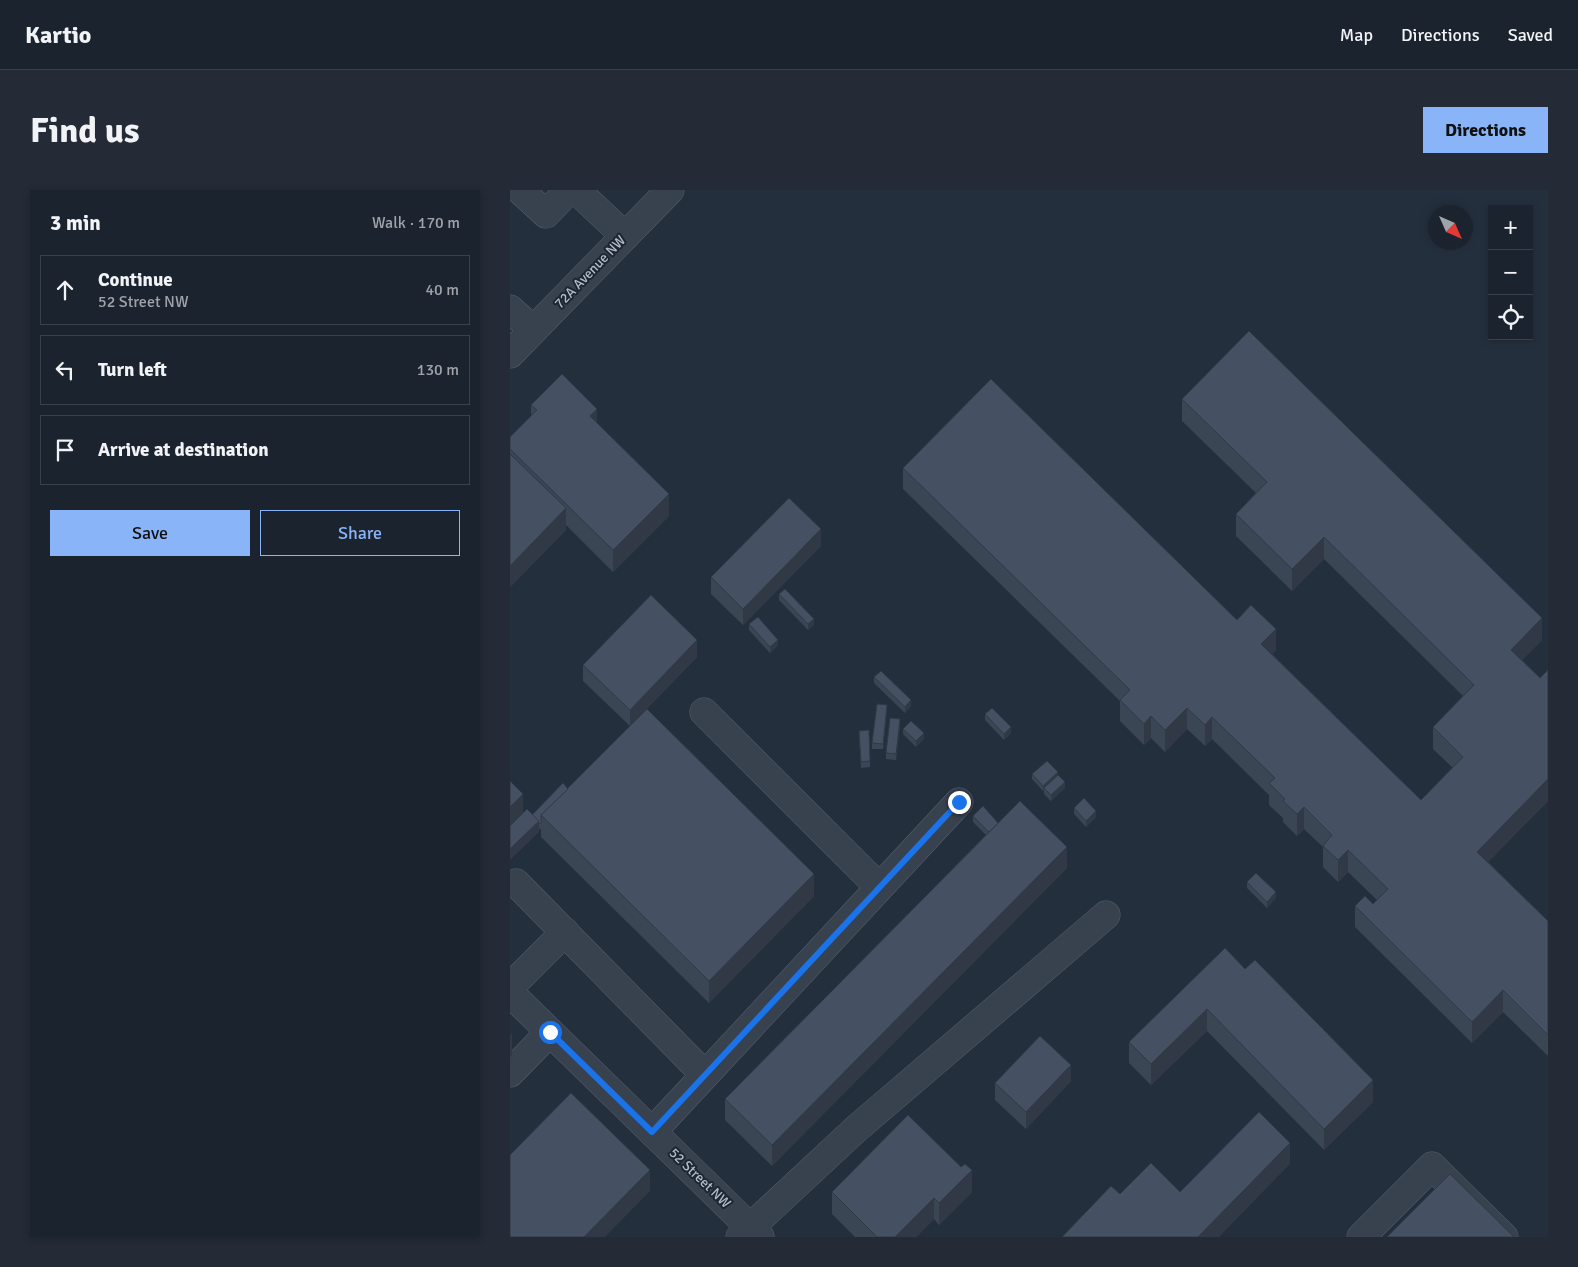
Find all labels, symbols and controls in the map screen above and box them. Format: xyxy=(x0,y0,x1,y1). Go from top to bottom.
text: Kartio xyxy=(25,20,91,50)
text: Map xyxy=(1340,24,1373,46)
text: Directions xyxy=(1401,24,1480,46)
text: Saved xyxy=(1508,24,1553,46)
button: Directions xyxy=(1423,107,1548,153)
text: Find us xyxy=(30,109,140,152)
north arrow xyxy=(1428,205,1473,250)
map controls xyxy=(1488,205,1533,340)
button: + xyxy=(1488,205,1533,250)
text: 3 min xyxy=(50,210,101,236)
text: Walk · 170 m xyxy=(372,213,460,233)
street label: 72A Avenue NW xyxy=(551,232,629,312)
button: − xyxy=(1488,250,1533,295)
text: Continue xyxy=(98,268,173,292)
icon: ahead xyxy=(51,276,79,304)
text: 40 m xyxy=(425,280,459,300)
text: 52 Street NW xyxy=(98,292,188,312)
button: locate xyxy=(1488,295,1533,340)
icon: left xyxy=(51,356,79,384)
text: Turn left xyxy=(98,358,167,382)
text: 130 m xyxy=(417,360,459,380)
icon: arrive xyxy=(51,436,79,464)
text: Arrive at destination xyxy=(98,438,269,462)
button: Save xyxy=(50,510,250,556)
button: Share xyxy=(260,510,460,556)
route end xyxy=(948,791,971,814)
route start xyxy=(539,1021,562,1044)
street label: 52 Street NW xyxy=(666,1144,734,1212)

